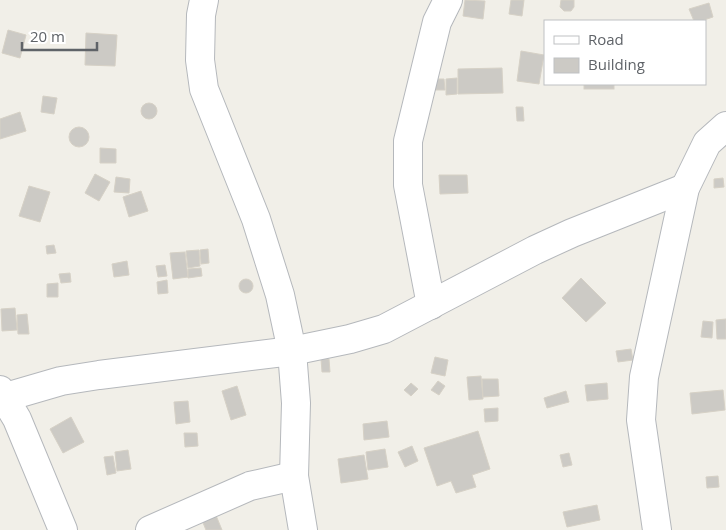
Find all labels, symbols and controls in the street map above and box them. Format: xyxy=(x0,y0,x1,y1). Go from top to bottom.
scale bar xyxy=(22,20,98,52)
legend xyxy=(544,20,706,85)
text: 20 m xyxy=(30,26,65,46)
text: Road xyxy=(588,29,624,49)
text: Building xyxy=(588,54,645,74)

